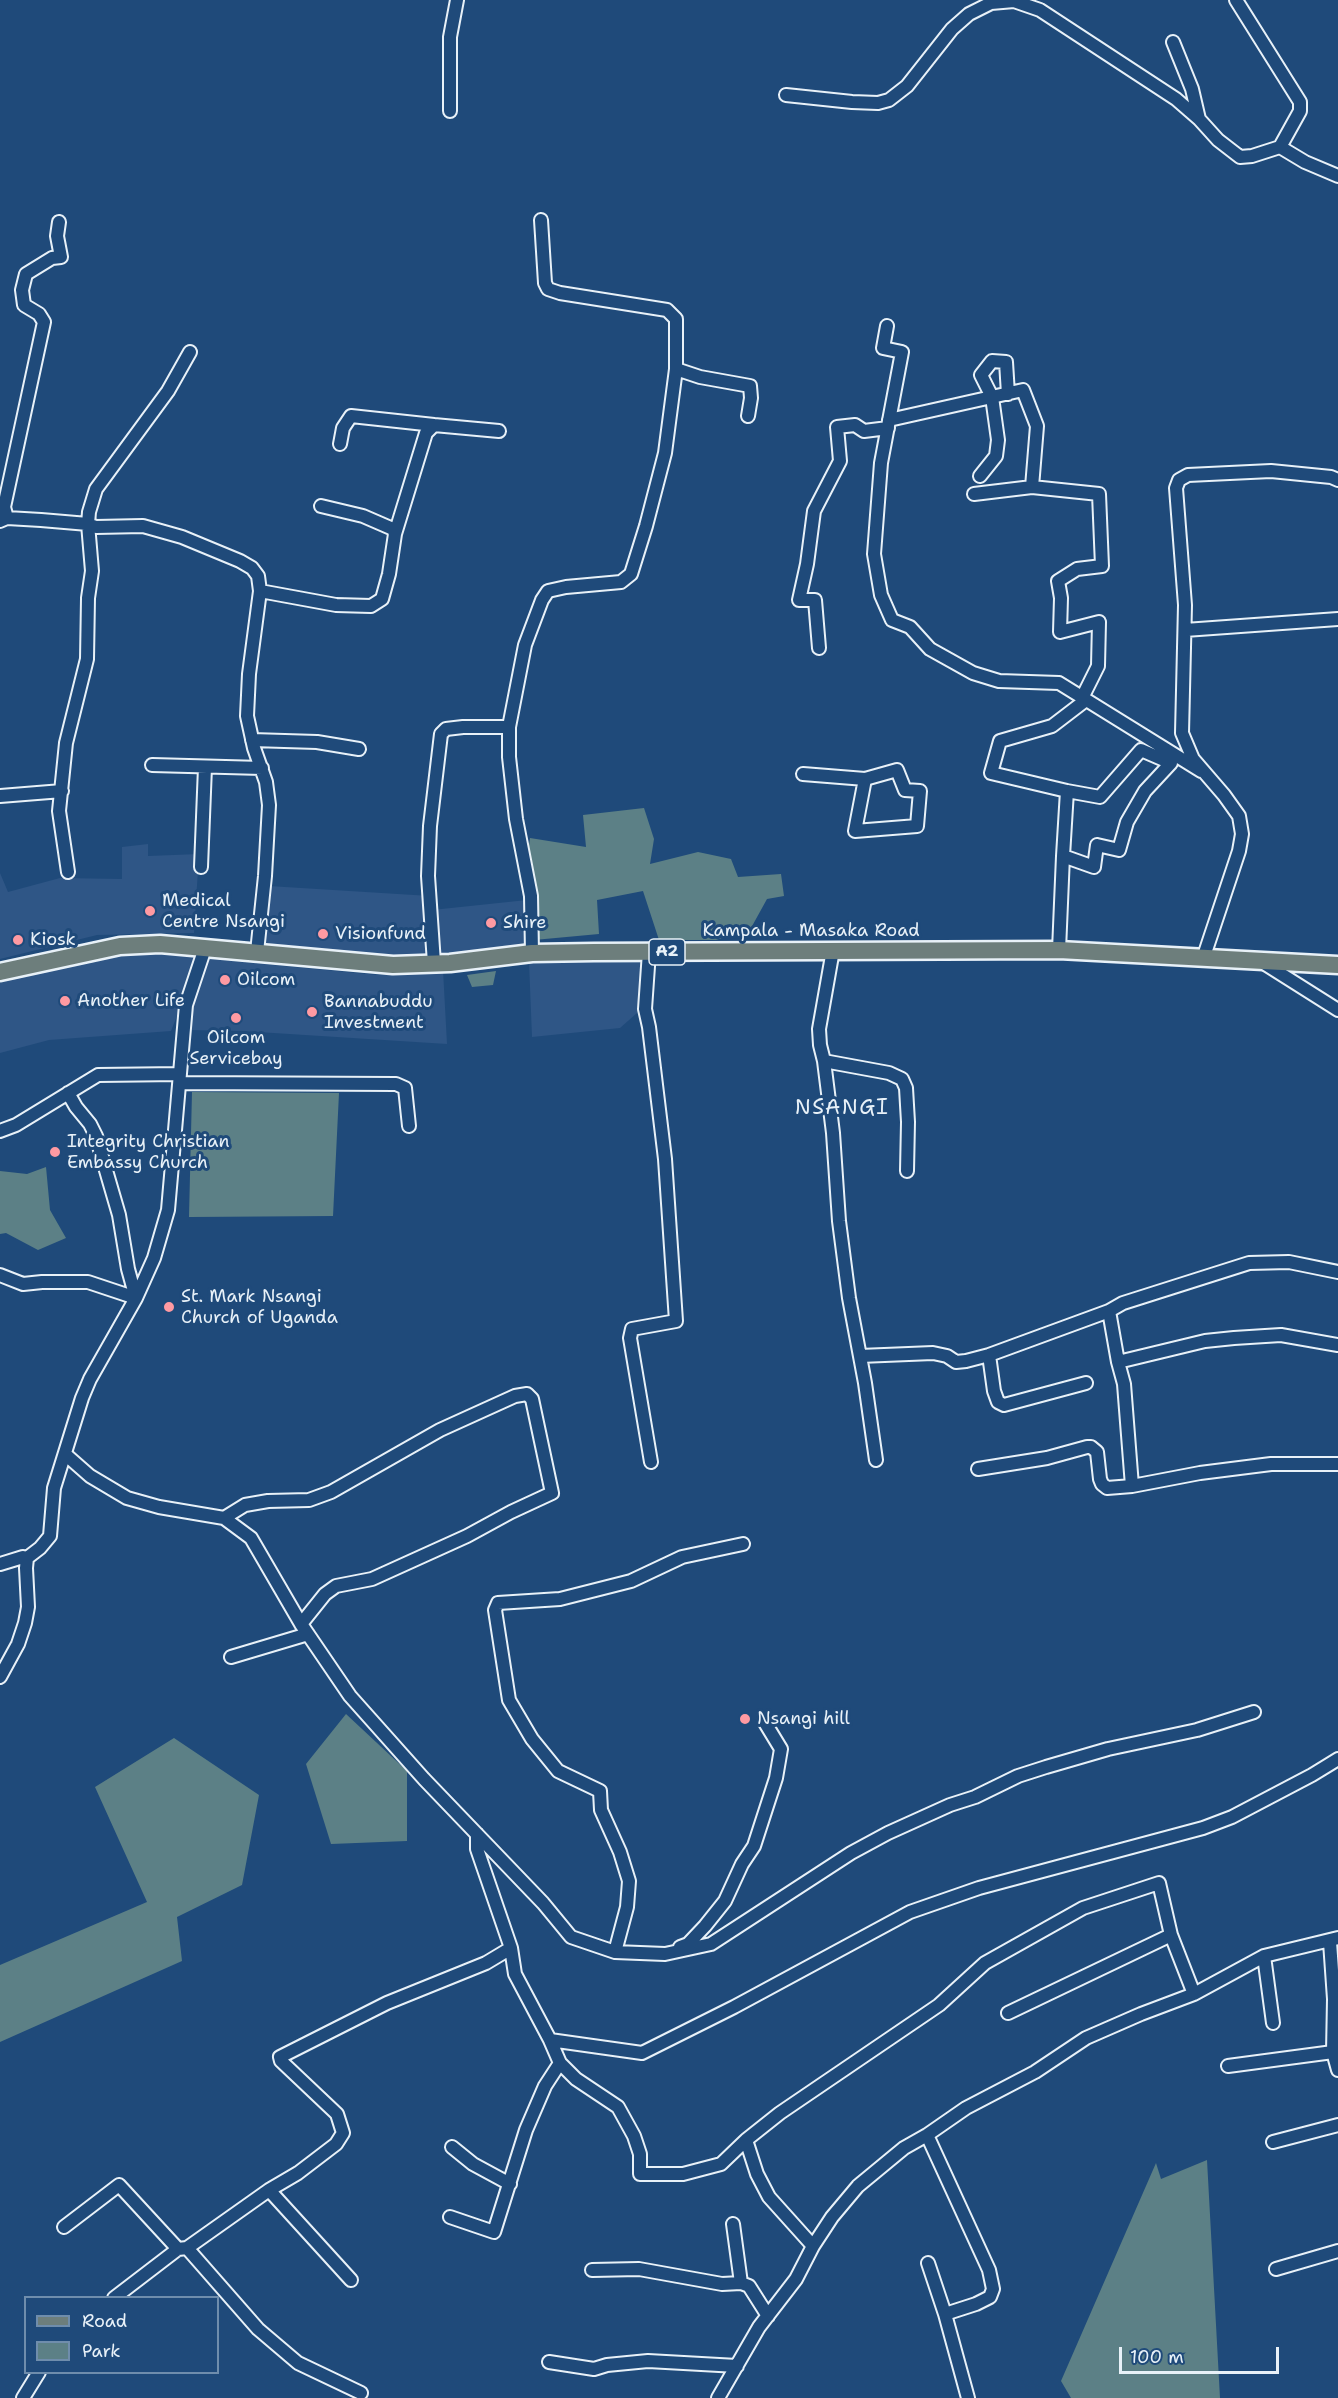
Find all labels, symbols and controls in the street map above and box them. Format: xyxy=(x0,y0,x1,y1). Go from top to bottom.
place label: Medical Centre Nsangi xyxy=(162,890,285,932)
marker: Medical Centre Nsangi xyxy=(143,904,157,918)
place label: Shire xyxy=(503,912,546,934)
marker: Shire xyxy=(484,916,498,930)
street label: Kampala - Masaka Road xyxy=(702,920,920,942)
place label: Visionfund xyxy=(335,923,426,945)
marker: Visionfund xyxy=(316,927,330,941)
place label: Kiosk xyxy=(30,929,76,951)
marker: Kiosk xyxy=(11,933,25,947)
road number: A2 xyxy=(649,939,685,965)
place label: Oilcom xyxy=(237,969,295,991)
marker: Oilcom xyxy=(218,973,232,987)
place label: Another Life xyxy=(77,990,185,1012)
place label: Bannabuddu Investment xyxy=(324,991,433,1034)
marker: Another Life xyxy=(58,994,72,1008)
marker: Bannabuddu Investment xyxy=(305,1005,319,1019)
marker: Oilcom Servicebay xyxy=(229,1011,243,1025)
place label: Oilcom Servicebay xyxy=(190,1027,282,1070)
district label: NSANGI xyxy=(795,1096,889,1122)
place label: Integrity Christian Embassy Church xyxy=(67,1131,230,1174)
marker: Integrity Christian Embassy Church xyxy=(48,1145,62,1159)
place label: St. Mark Nsangi Church of Uganda xyxy=(181,1286,338,1328)
marker: St. Mark Nsangi Church of Uganda xyxy=(162,1300,176,1314)
place label: Nsangi hill xyxy=(757,1708,850,1730)
marker: Nsangi hill xyxy=(738,1712,752,1726)
legend xyxy=(24,2296,219,2374)
text: Road xyxy=(82,2309,127,2333)
scale bar xyxy=(1122,2335,1282,2373)
text: Park xyxy=(82,2339,121,2363)
text: 100 m xyxy=(1130,2345,1184,2369)

